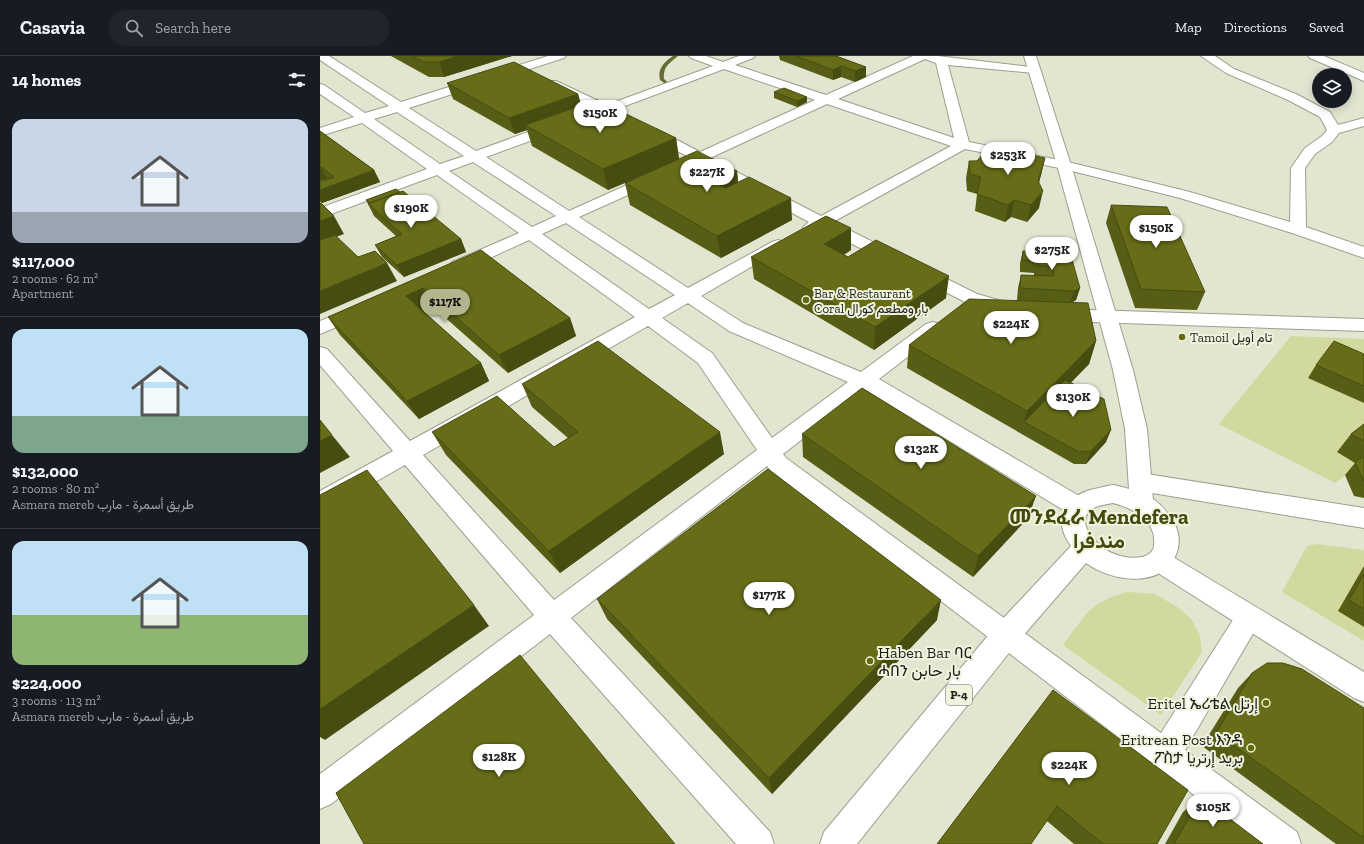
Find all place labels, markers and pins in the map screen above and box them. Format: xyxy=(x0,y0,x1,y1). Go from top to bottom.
pin: $150K xyxy=(572,100,628,134)
pin: $253K xyxy=(980,142,1036,176)
pin: $227K xyxy=(679,159,735,193)
pin: $190K xyxy=(383,195,439,229)
pin: $150K xyxy=(1128,215,1184,249)
pin: $275K xyxy=(1024,237,1080,271)
place label: Bar & Restaurant Coral بار ومطعم كورال xyxy=(814,286,929,317)
pin: $117K xyxy=(417,289,473,323)
marker: Bar & Restaurant Coral بار ومطعم كورال xyxy=(801,295,811,305)
pin: $224K xyxy=(983,311,1039,345)
place label: Tamoil تام أويل xyxy=(1190,330,1272,346)
marker: Tamoil تام أويل xyxy=(1177,332,1187,342)
pin: $130K xyxy=(1045,384,1101,418)
pin: $132K xyxy=(893,436,949,470)
pin: $177K xyxy=(741,582,797,616)
place label: Haben Bar ባር ሓበን بار حابن xyxy=(878,643,972,681)
marker: Haben Bar ባር ሓበን بار حابن xyxy=(865,656,875,666)
place label: Eritel ኤሪቴል إرتل xyxy=(1148,694,1258,714)
marker: Eritel ኤሪቴል إرتل xyxy=(1261,698,1271,708)
place label: Eritrean Post እንዳ ፖስታ بريد إرتريا xyxy=(1121,730,1243,768)
marker: Eritrean Post እንዳ ፖስታ بريد إرتريا xyxy=(1246,743,1256,753)
pin: $128K xyxy=(471,744,527,778)
pin: $224K xyxy=(1041,752,1097,786)
pin: $105K xyxy=(1185,794,1241,828)

